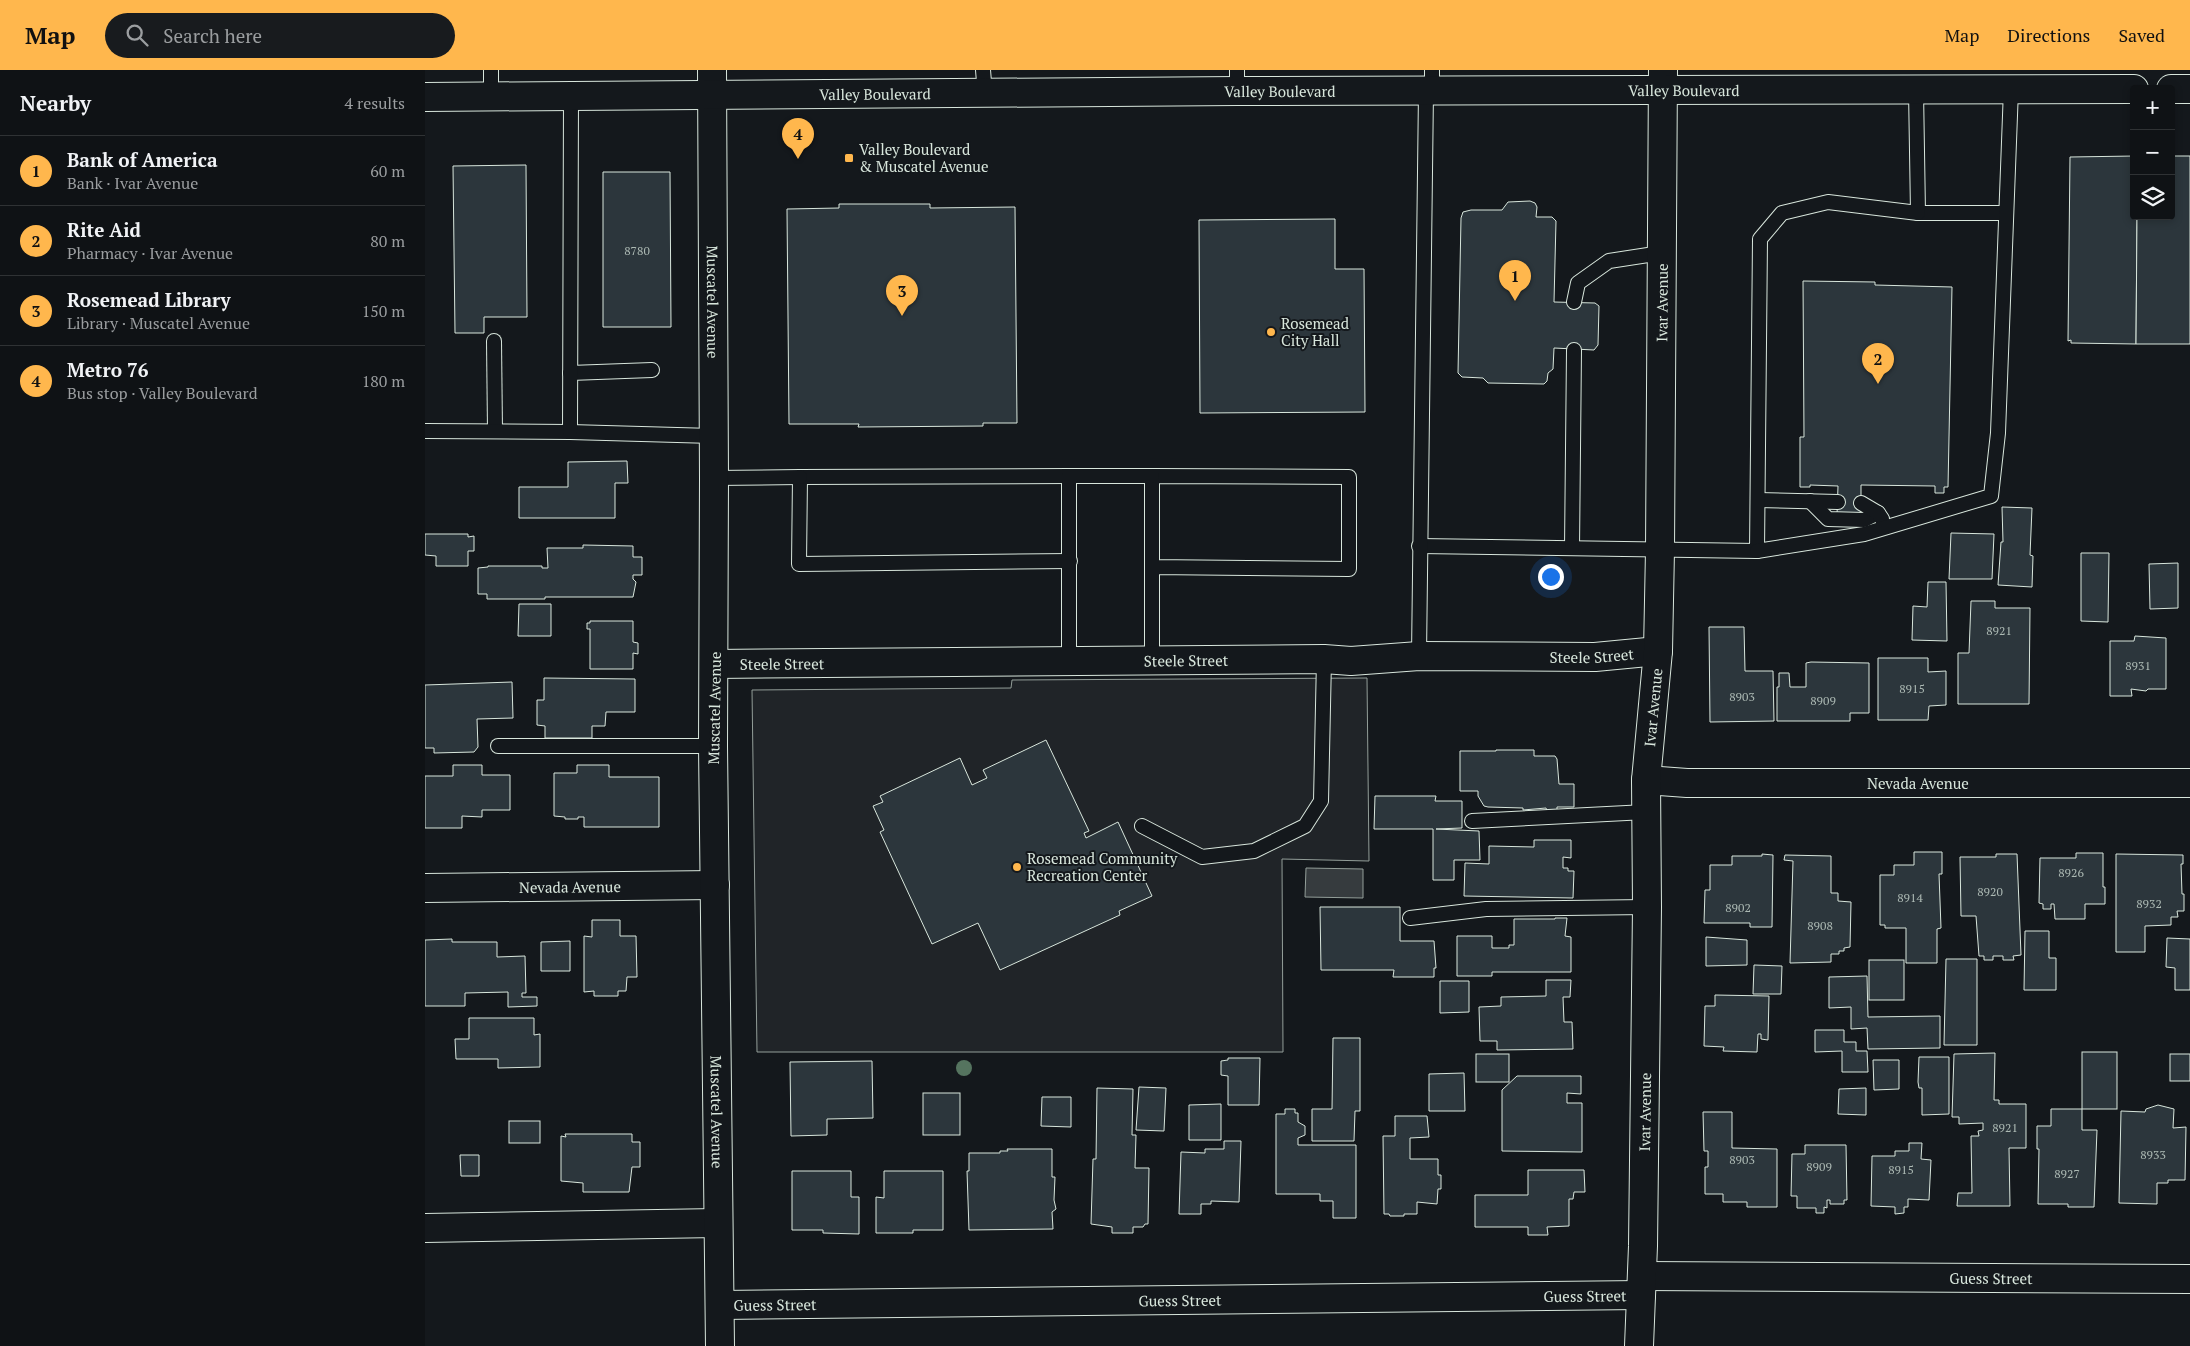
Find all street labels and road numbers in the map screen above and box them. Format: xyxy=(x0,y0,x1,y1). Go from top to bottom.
street label: Valley Boulevard xyxy=(1628,80,1740,100)
street label: Valley Boulevard xyxy=(1224,81,1336,101)
street label: Valley Boulevard xyxy=(819,83,931,104)
street label: Muscatel Avenue xyxy=(703,246,723,358)
street label: Ivar Avenue xyxy=(1651,263,1672,342)
street label: Steele Street xyxy=(1549,643,1635,667)
street label: Steele Street xyxy=(1144,650,1229,670)
street label: Muscatel Avenue xyxy=(703,651,725,765)
street label: Steele Street xyxy=(740,653,825,674)
street label: Ivar Avenue xyxy=(1639,667,1666,748)
street label: Nevada Avenue xyxy=(1867,773,1969,793)
street label: Nevada Avenue xyxy=(519,876,621,897)
street label: Muscatel Avenue xyxy=(707,1055,728,1169)
street label: Ivar Avenue xyxy=(1634,1073,1655,1152)
street label: Guess Street xyxy=(1949,1268,2033,1288)
street label: Guess Street xyxy=(1543,1285,1627,1306)
street label: Guess Street xyxy=(1138,1290,1222,1310)
street label: Guess Street xyxy=(733,1294,817,1315)

